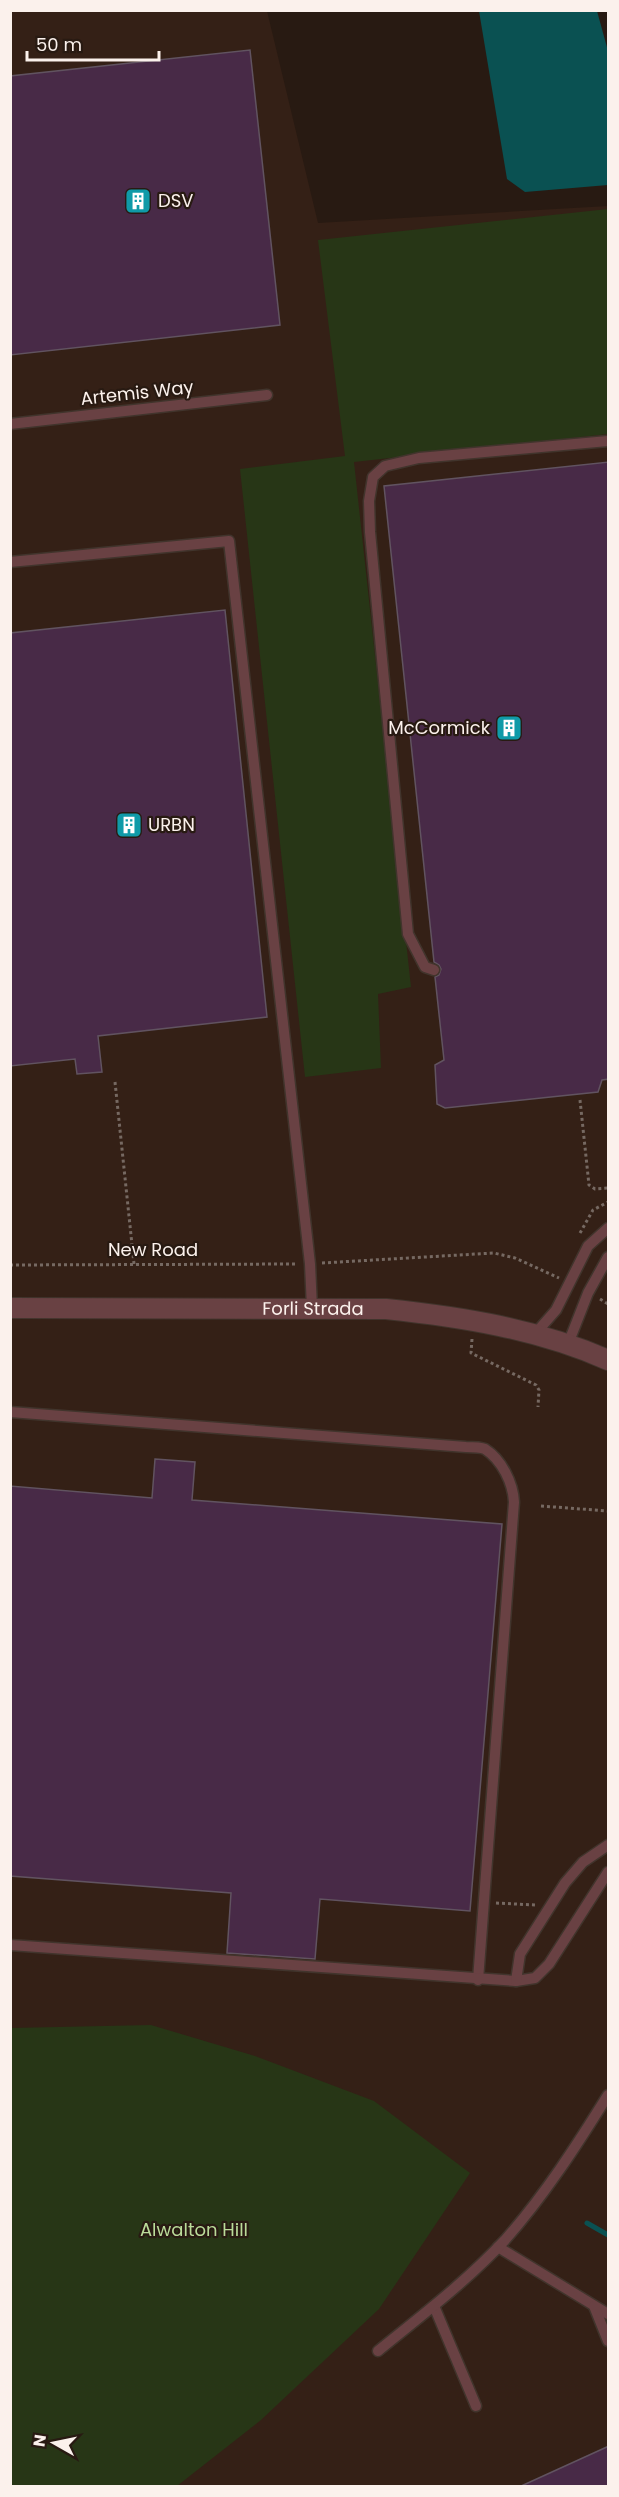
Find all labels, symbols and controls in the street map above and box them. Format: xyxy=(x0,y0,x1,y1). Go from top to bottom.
scale bar xyxy=(27,24,159,62)
text: 50 m xyxy=(36,32,82,57)
building icon: DSV xyxy=(123,186,153,216)
place label: DSV xyxy=(158,188,193,213)
street label: Artemis Way xyxy=(79,374,195,411)
building icon: McCormick xyxy=(494,713,524,743)
place label: McCormick xyxy=(388,715,491,740)
building icon: URBN xyxy=(114,810,144,840)
place label: URBN xyxy=(148,812,195,837)
street label: New Road xyxy=(108,1237,198,1262)
street label: Forli Strada xyxy=(262,1296,364,1321)
park label: Alwalton Hill xyxy=(140,2217,248,2242)
north arrow xyxy=(24,2413,84,2473)
text: N xyxy=(27,2433,52,2448)

